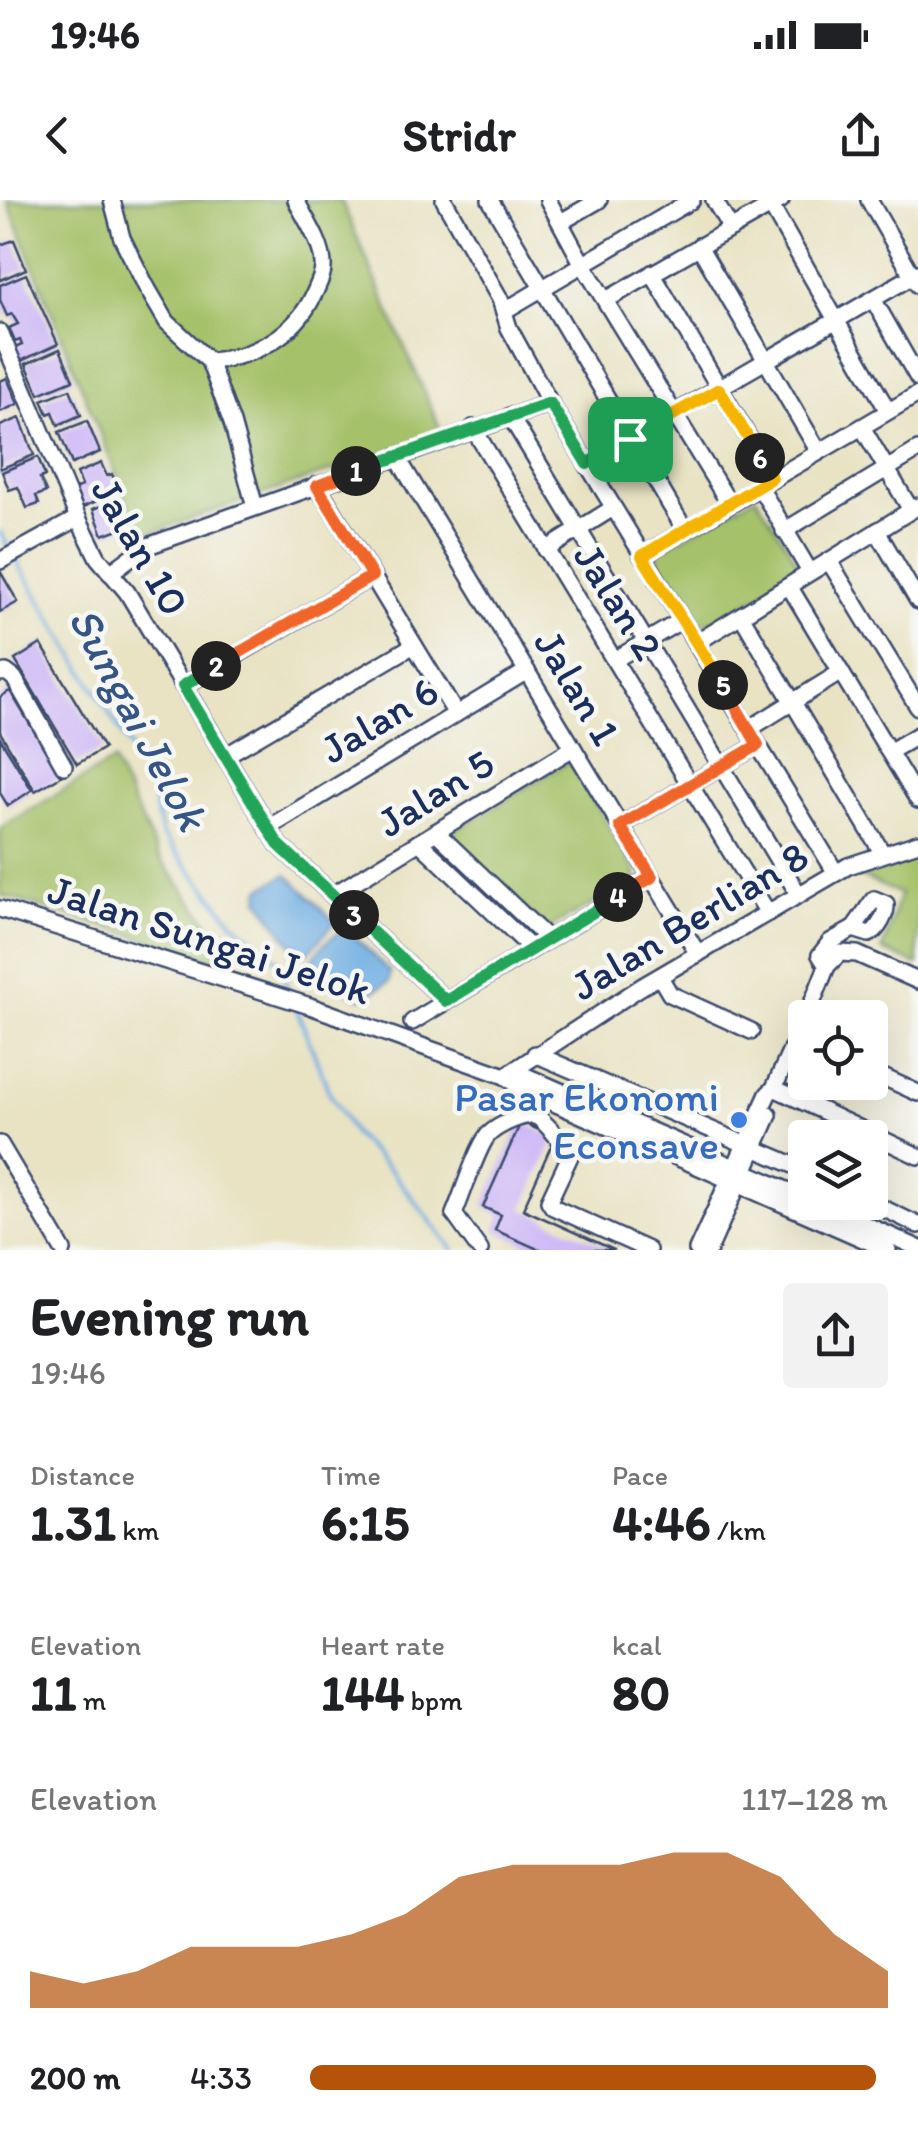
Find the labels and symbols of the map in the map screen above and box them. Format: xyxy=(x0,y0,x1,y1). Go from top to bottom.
pin xyxy=(588,397,673,482)
pin: 6 xyxy=(735,433,785,483)
pin: 1 xyxy=(331,446,381,496)
street label: Jalan 10 xyxy=(81,468,200,624)
street label: Jalan 2 xyxy=(563,533,674,669)
water label: Sungai Jelok xyxy=(58,597,222,841)
street label: Jalan 1 xyxy=(523,620,632,754)
pin: 2 xyxy=(191,641,241,691)
pin: 5 xyxy=(698,660,748,710)
street label: Jalan 6 xyxy=(311,665,447,774)
street label: Jalan 5 xyxy=(368,737,503,848)
street label: Jalan Berlian 8 xyxy=(561,830,817,1011)
street label: Jalan Sungai Jelok xyxy=(42,863,378,1016)
pin: 4 xyxy=(593,872,643,922)
pin: 3 xyxy=(329,890,379,940)
place label: Pasar Ekonomi Econsave xyxy=(454,1071,719,1170)
marker: Pasar Ekonomi Econsave xyxy=(728,1109,750,1131)

